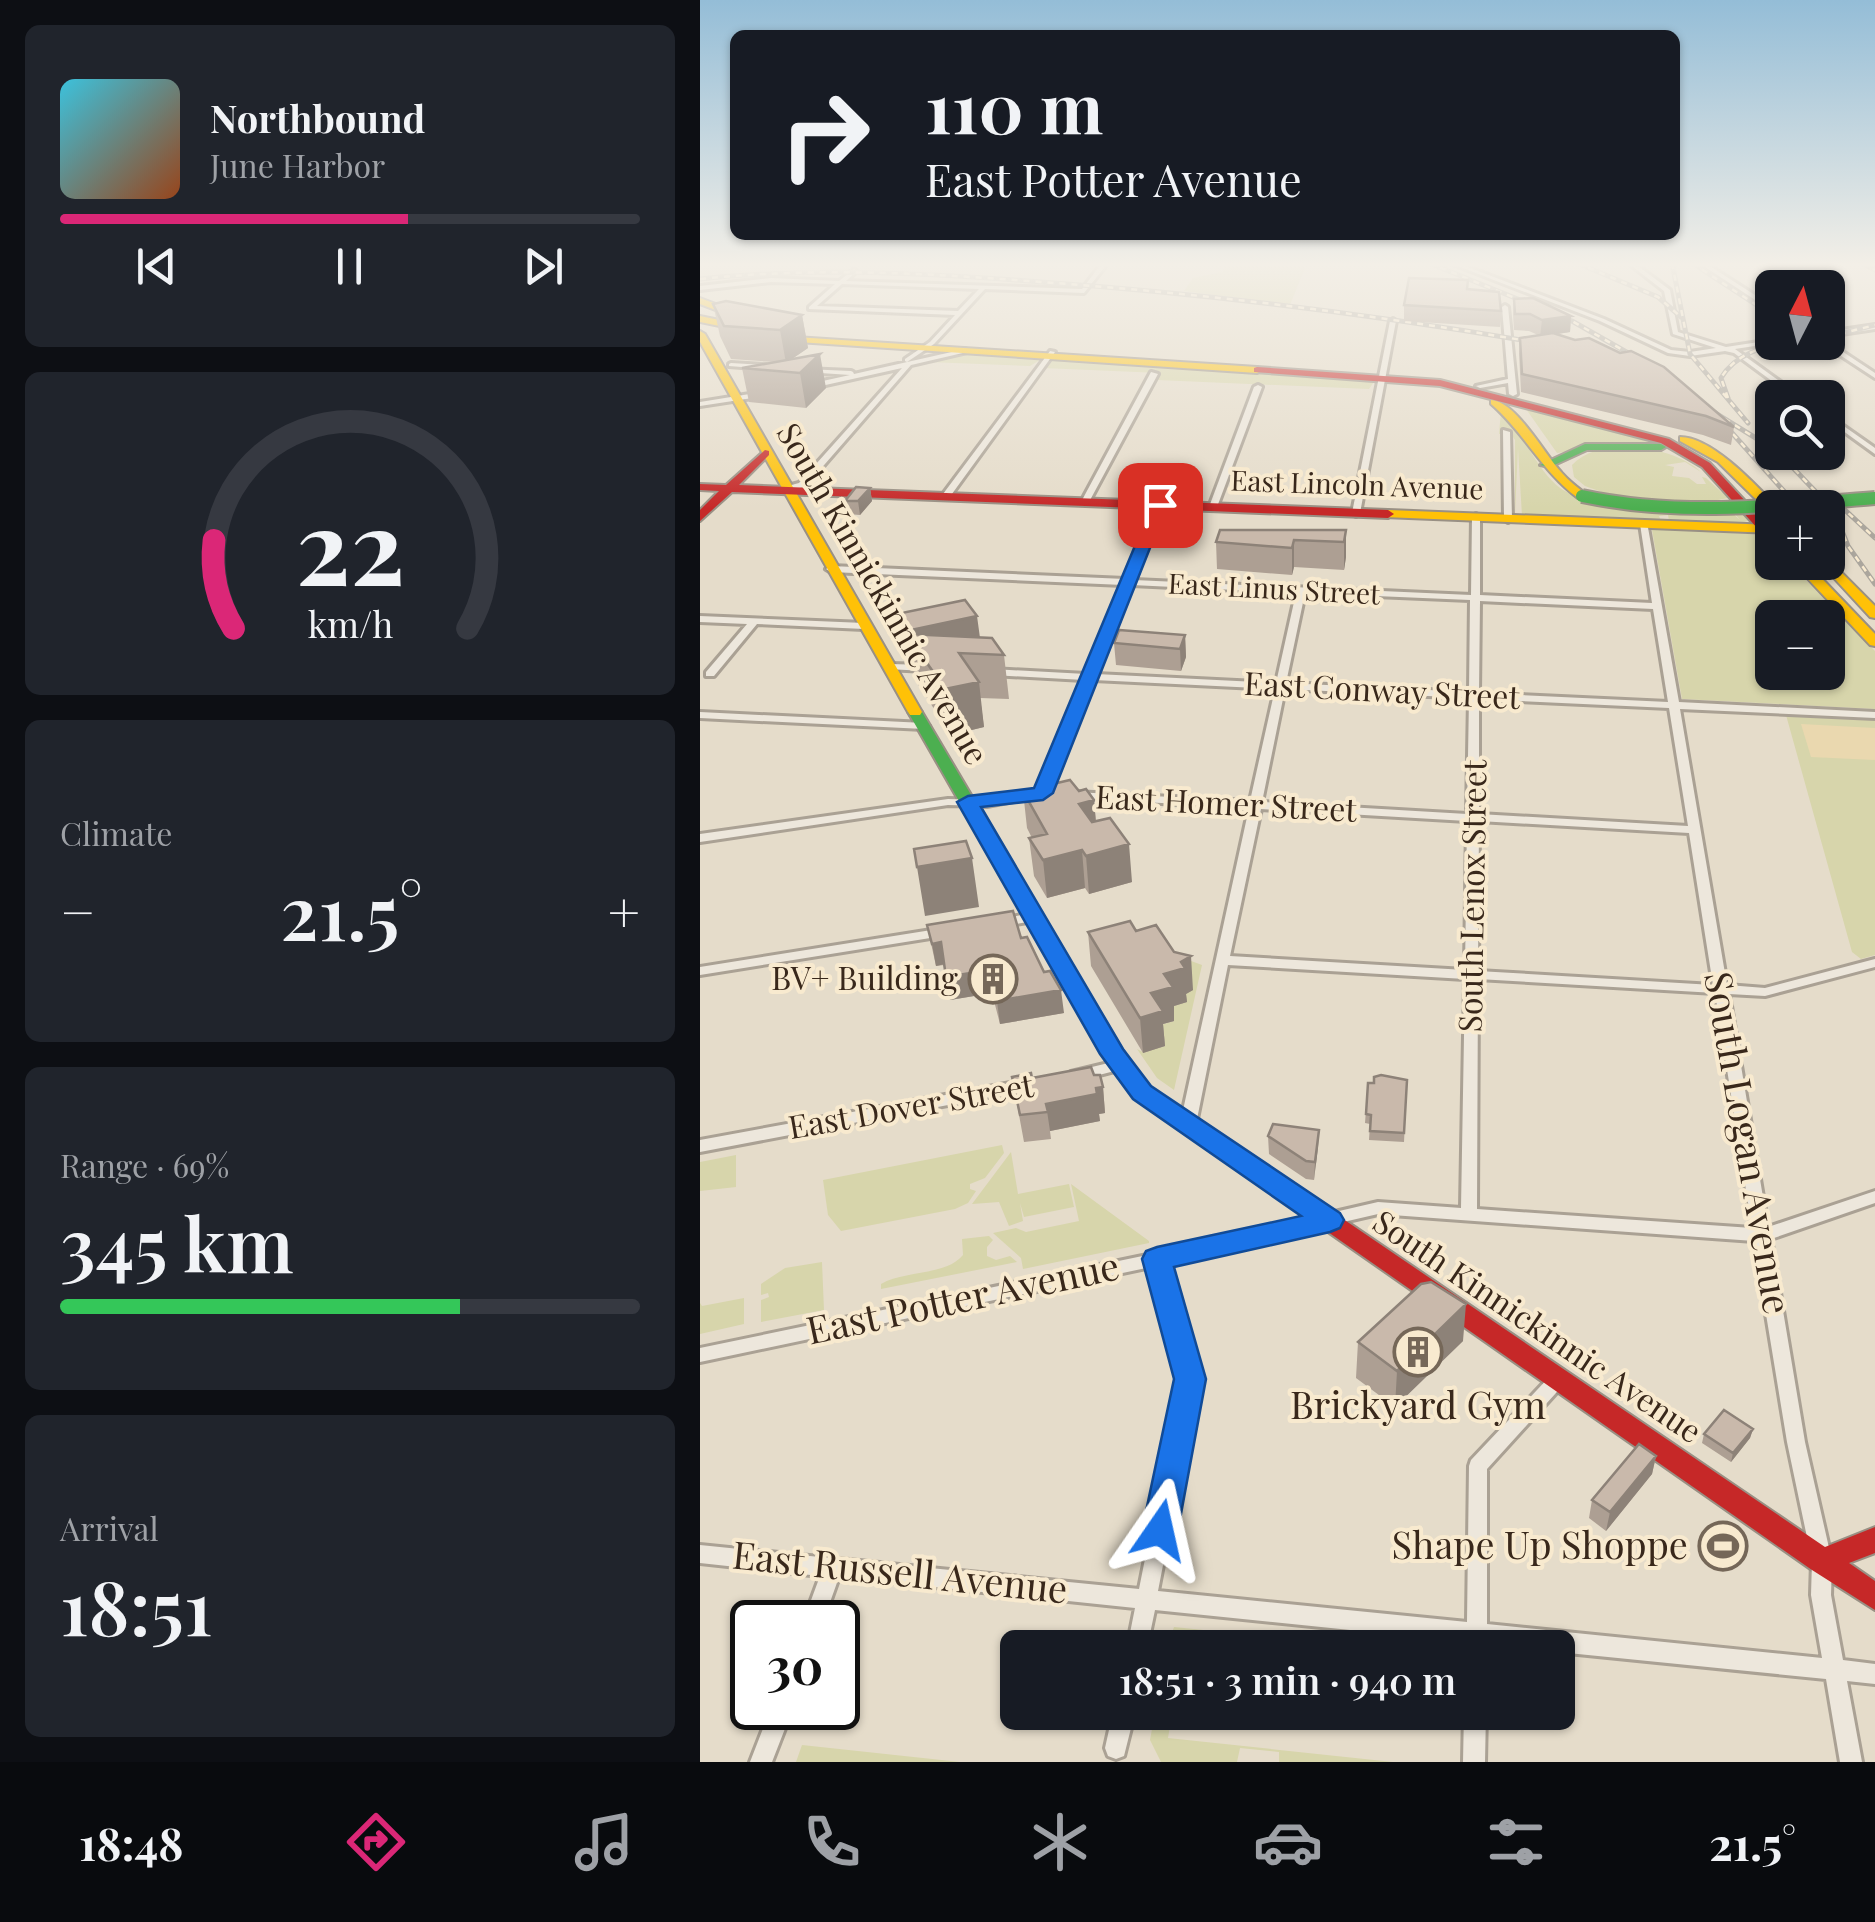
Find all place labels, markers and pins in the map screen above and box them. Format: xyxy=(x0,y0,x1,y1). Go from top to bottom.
pin xyxy=(1118,463,1203,548)
building icon: BV+ Building xyxy=(967,953,1019,1005)
place label: BV+ Building xyxy=(771,955,958,998)
building icon: Brickyard Gym xyxy=(1392,1326,1444,1378)
place label: Brickyard Gym xyxy=(1290,1378,1546,1429)
place label: Shape Up Shoppe xyxy=(1392,1518,1688,1569)
sports icon: Shape Up Shoppe xyxy=(1697,1520,1749,1572)

